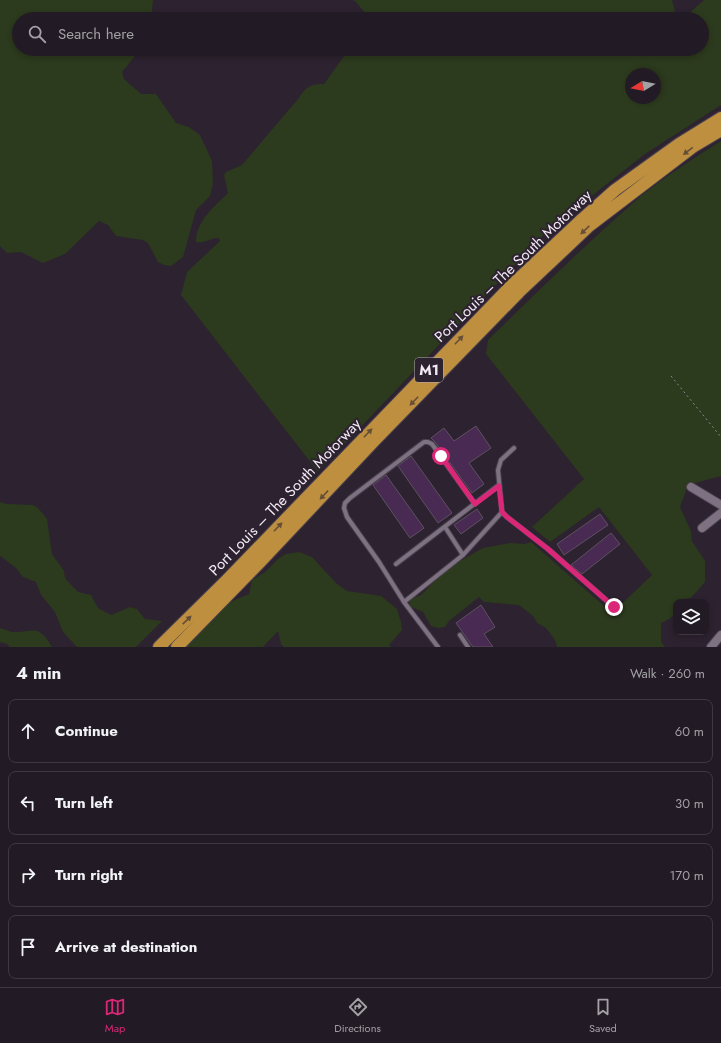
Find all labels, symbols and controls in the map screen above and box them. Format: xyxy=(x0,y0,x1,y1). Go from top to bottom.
search box xyxy=(12,12,709,56)
icon: search xyxy=(26,23,48,45)
text: Search here xyxy=(58,23,134,45)
north arrow xyxy=(625,68,661,104)
one-way arrow xyxy=(682,146,693,155)
street label: Port Louis – The South Motorway xyxy=(429,185,597,347)
one-way arrow xyxy=(580,225,590,235)
one-way arrow xyxy=(454,335,464,345)
road number: M1 xyxy=(415,358,443,382)
one-way arrow xyxy=(409,396,419,406)
street label: Port Louis – The South Motorway xyxy=(204,413,366,581)
one-way arrow xyxy=(364,428,373,438)
route start xyxy=(432,447,450,465)
one-way arrow xyxy=(319,490,329,500)
one-way arrow xyxy=(274,522,283,532)
route end xyxy=(605,598,623,616)
map controls xyxy=(673,599,709,635)
button: layers xyxy=(673,599,709,635)
one-way arrow xyxy=(182,615,192,625)
text: 4 min xyxy=(16,661,61,685)
text: Walk · 260 m xyxy=(630,664,705,683)
icon: ahead xyxy=(17,720,39,742)
text: Continue xyxy=(55,720,118,742)
text: 60 m xyxy=(675,722,704,741)
icon: left xyxy=(17,792,39,814)
text: Turn left xyxy=(55,792,113,814)
text: 30 m xyxy=(675,794,704,813)
icon: right xyxy=(17,864,39,886)
text: Turn right xyxy=(55,864,123,886)
text: 170 m xyxy=(669,866,704,885)
icon: arrive xyxy=(17,936,39,958)
text: Arrive at destination xyxy=(55,936,197,958)
tab: Map xyxy=(104,996,126,1036)
tab: Directions xyxy=(334,996,381,1036)
tab: Saved xyxy=(589,996,617,1036)

